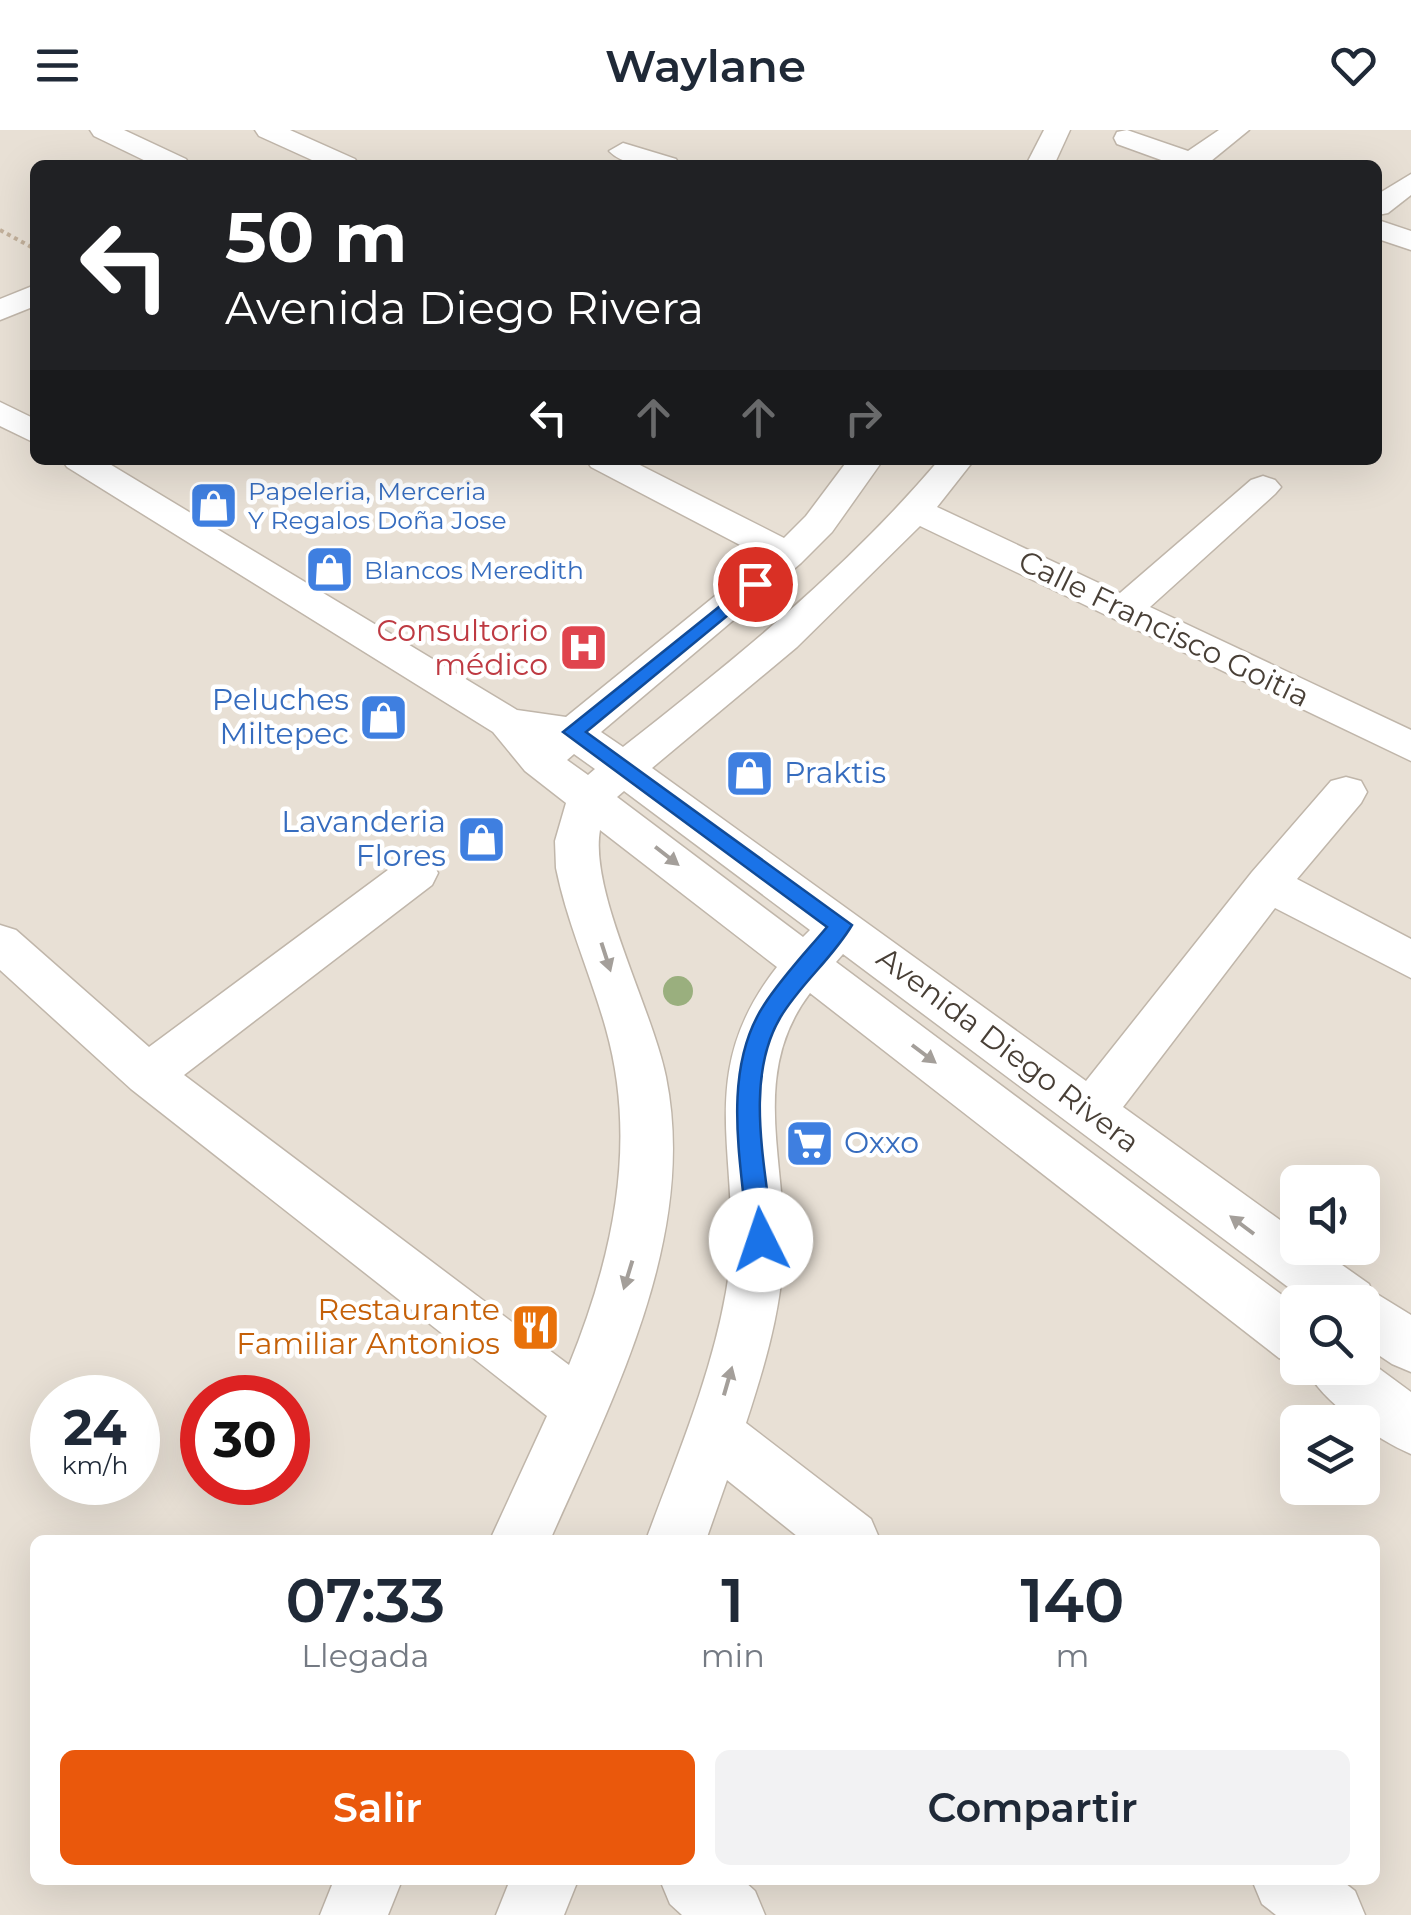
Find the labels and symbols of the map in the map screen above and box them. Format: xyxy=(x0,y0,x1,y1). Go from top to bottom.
place label: Papeleria, Merceria Y Regalos Doña Jose xyxy=(248,476,507,535)
shop icon: Papeleria, Merceria Y Regalos Doña Jose xyxy=(187,479,239,531)
pin xyxy=(713,542,798,627)
street label: Calle Francisco Goitia xyxy=(1013,542,1316,715)
shop icon: Blancos Meredith xyxy=(303,544,355,596)
place label: Blancos Meredith xyxy=(364,555,584,585)
place label: Consultorio médico xyxy=(377,612,548,683)
hospital icon: Consultorio médico xyxy=(557,622,609,674)
place label: Peluches Miltepec xyxy=(212,681,349,752)
shop icon: Peluches Miltepec xyxy=(358,691,410,743)
shop icon: Praktis xyxy=(723,747,775,799)
place label: Praktis xyxy=(784,754,886,791)
place label: Lavanderia Flores xyxy=(281,803,446,874)
shop icon: Lavanderia Flores xyxy=(455,813,507,865)
one-way arrow xyxy=(654,845,680,866)
street label: Avenida Diego Rivera xyxy=(870,939,1147,1160)
one-way arrow xyxy=(599,943,614,973)
one-way arrow xyxy=(911,1044,937,1064)
supermarket icon: Oxxo xyxy=(783,1117,835,1169)
place label: Oxxo xyxy=(844,1124,919,1161)
position arrow xyxy=(709,1188,813,1292)
one-way arrow xyxy=(1229,1215,1255,1235)
one-way arrow xyxy=(620,1260,635,1290)
place label: Restaurante Familiar Antonios xyxy=(236,1291,500,1362)
restaurant icon: Restaurante Familiar Antonios xyxy=(509,1301,561,1353)
one-way arrow xyxy=(721,1365,737,1396)
speed limit sign: 30 xyxy=(180,1375,310,1505)

